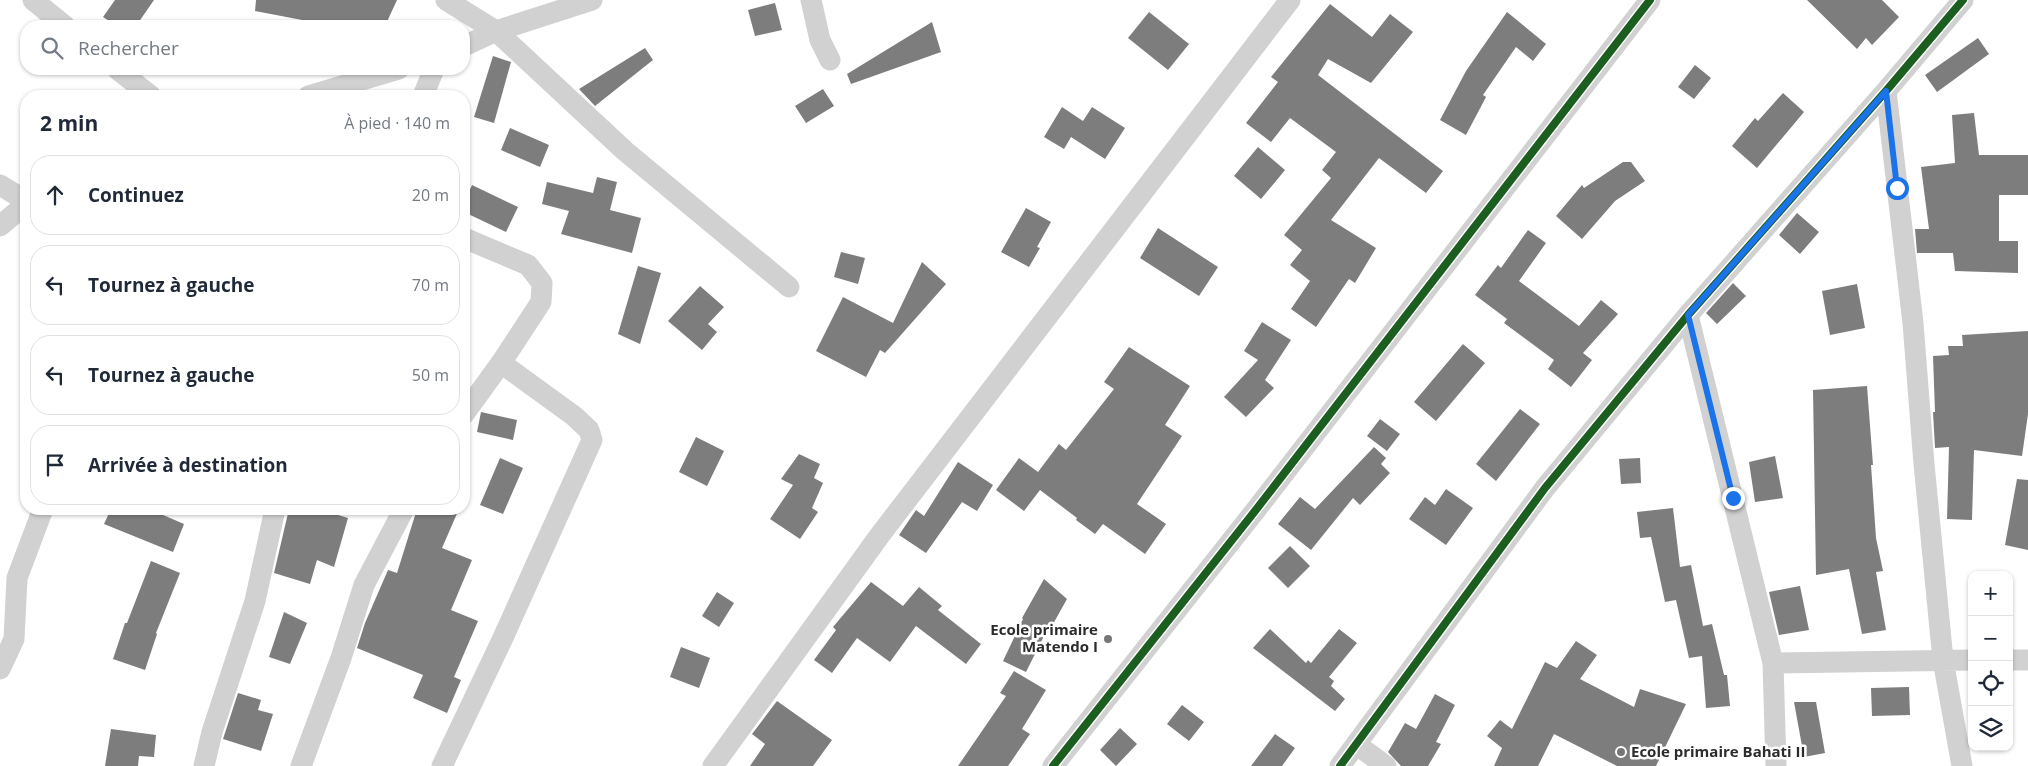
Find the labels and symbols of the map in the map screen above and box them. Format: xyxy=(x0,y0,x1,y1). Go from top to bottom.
route start xyxy=(1886,177,1909,200)
route end xyxy=(1722,487,1745,510)
place label: Ecole primaire Matendo I xyxy=(990,619,1098,656)
marker: Ecole primaire Matendo I xyxy=(1102,633,1114,645)
place label: Ecole primaire Bahati II xyxy=(1631,741,1806,761)
marker: Ecole primaire Bahati II xyxy=(1615,746,1627,758)

